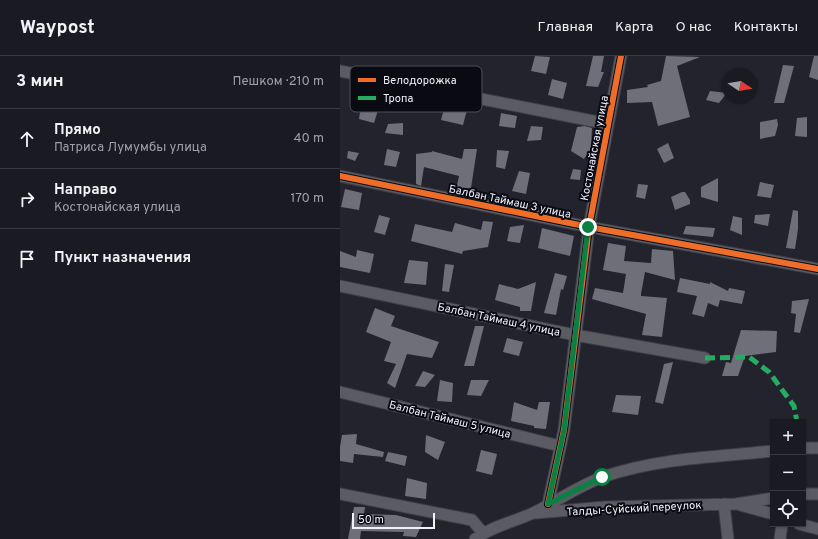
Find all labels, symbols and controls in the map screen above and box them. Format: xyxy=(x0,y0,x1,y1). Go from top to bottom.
text: Waypost xyxy=(20,16,95,40)
text: Главная xyxy=(538,19,593,36)
text: Карта xyxy=(615,19,653,36)
text: О нас xyxy=(675,19,712,36)
text: Контакты xyxy=(734,19,798,36)
legend xyxy=(350,66,482,112)
north arrow xyxy=(722,68,758,104)
text: 3 мин xyxy=(16,71,64,93)
text: Пешком · 210 m xyxy=(233,74,324,90)
text: Велодорожка xyxy=(383,74,457,88)
text: Тропа xyxy=(383,92,413,106)
street label: Костонайская улица xyxy=(578,94,612,202)
text: Прямо xyxy=(54,121,101,140)
icon: ahead xyxy=(16,128,38,150)
text: 40 m xyxy=(294,131,324,147)
text: Патриса Лумумбы улица xyxy=(54,140,207,156)
text: Направо xyxy=(54,181,117,200)
street label: Балбан Таймаш 3 улица xyxy=(447,182,572,222)
icon: right xyxy=(16,188,38,210)
text: 170 m xyxy=(290,191,324,207)
text: Костонайская улица xyxy=(54,200,180,216)
route end xyxy=(579,218,597,236)
icon: arrive xyxy=(16,248,38,270)
text: Пункт назначения xyxy=(54,249,191,268)
street label: Балбан Таймаш 4 улица xyxy=(436,300,562,340)
street label: Балбан Таймаш 5 улица xyxy=(387,398,512,442)
map controls xyxy=(770,419,806,527)
button: + xyxy=(770,419,806,455)
button: − xyxy=(770,455,806,491)
route start xyxy=(593,468,611,486)
button: locate xyxy=(770,491,806,527)
street label: Талды-Суйский переулок xyxy=(566,498,702,520)
scale bar xyxy=(352,511,435,530)
text: 50 m xyxy=(358,513,384,527)

